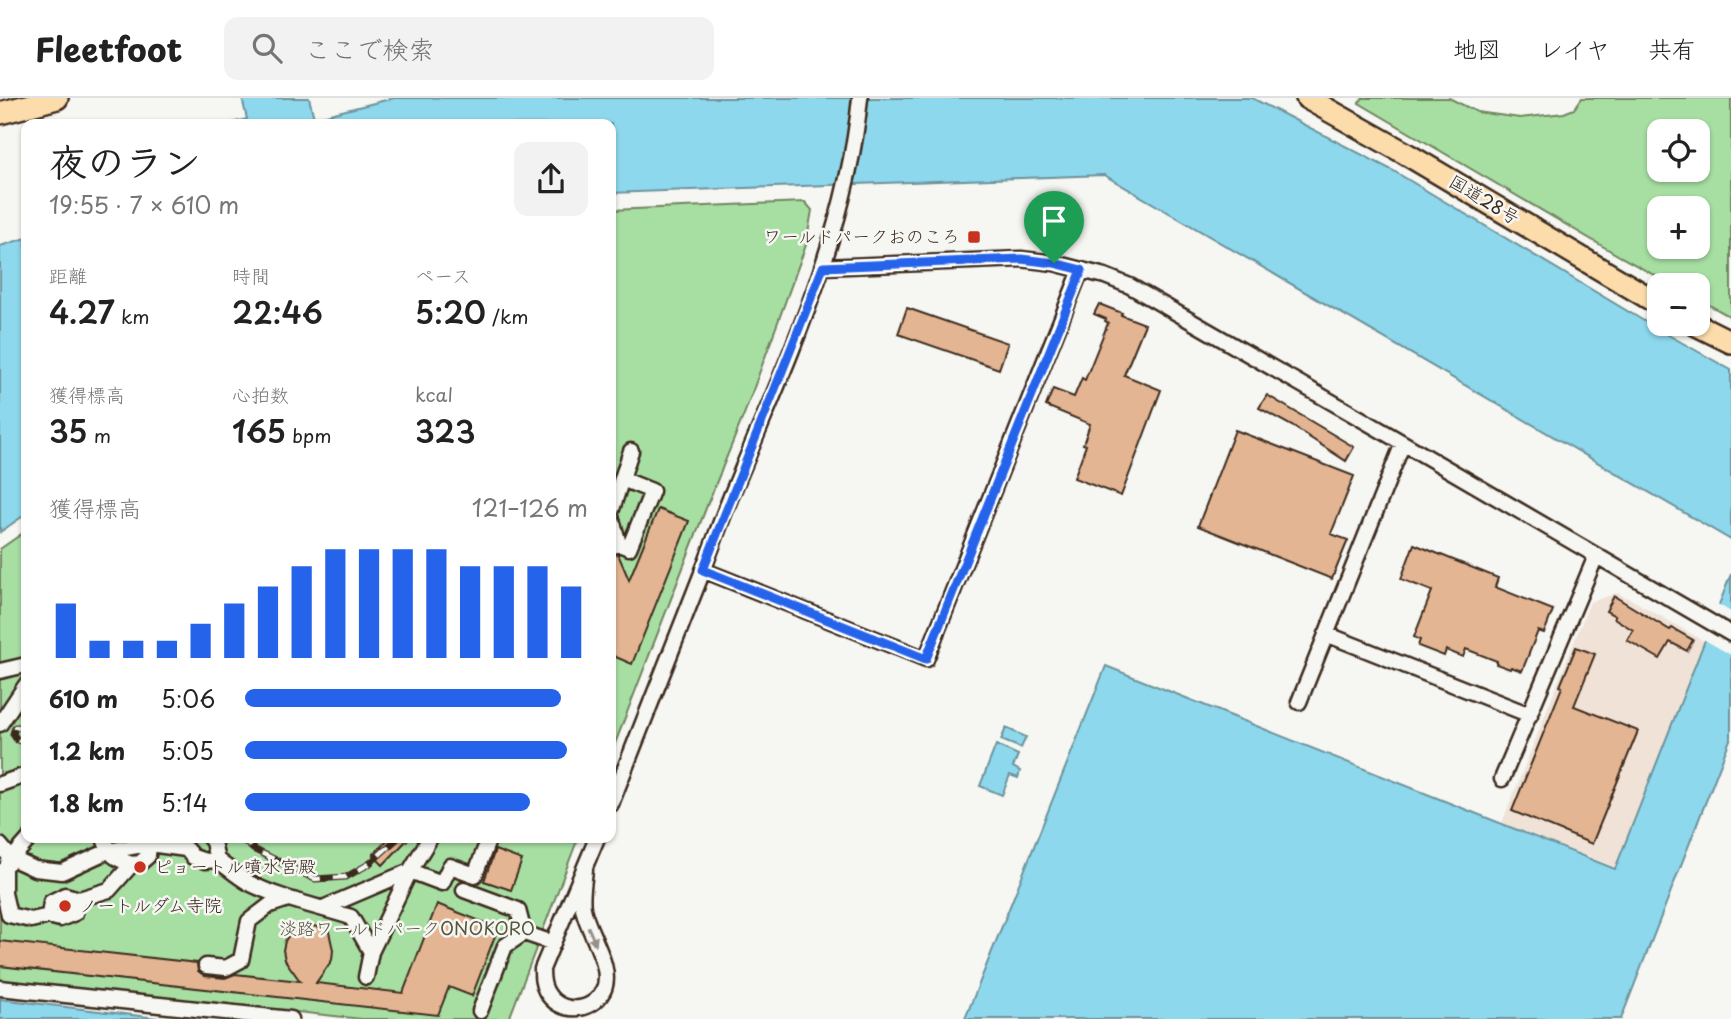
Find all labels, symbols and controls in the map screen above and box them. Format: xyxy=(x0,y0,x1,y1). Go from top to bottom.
search box xyxy=(224,17,714,80)
text: Fleetfoot xyxy=(35,23,182,73)
icon: search xyxy=(248,29,286,67)
text: ここで検索 xyxy=(304,29,434,68)
text: 地図 xyxy=(1453,30,1501,66)
text: レイヤ xyxy=(1539,30,1610,66)
text: 共有 xyxy=(1648,30,1696,66)
map controls xyxy=(1647,119,1710,336)
button: locate xyxy=(1647,119,1710,182)
text: 夜のラン xyxy=(49,132,201,189)
button: share xyxy=(514,142,588,216)
street label: 国道28号 xyxy=(1444,167,1525,230)
text: 19:55 · 7 × 610 m xyxy=(49,187,239,222)
pin xyxy=(1024,191,1084,263)
button: + xyxy=(1647,196,1710,259)
icon: arrive xyxy=(1035,202,1073,240)
place label: ワールドパークおのころ xyxy=(763,222,960,249)
marker: ワールドパークおのころ xyxy=(966,229,982,245)
text: 距離 xyxy=(49,261,87,289)
text: 時間 xyxy=(232,261,270,289)
text: ペース xyxy=(415,261,471,289)
button: − xyxy=(1647,273,1710,336)
text: 4.27 xyxy=(49,289,115,334)
text: 22:46 xyxy=(232,289,323,334)
text: 5:20 xyxy=(415,289,486,334)
text: km xyxy=(115,302,150,330)
text: /km xyxy=(486,302,528,330)
text: 獲得標高 xyxy=(49,380,125,408)
text: 心拍数 xyxy=(232,380,289,408)
text: kcal xyxy=(415,380,453,408)
text: 35 xyxy=(49,408,88,453)
text: 165 xyxy=(232,408,286,453)
text: 323 xyxy=(415,408,475,453)
text: m xyxy=(88,421,111,449)
text: bpm xyxy=(286,421,332,449)
text: 獲得標高 xyxy=(49,490,141,525)
text: 121–126 m xyxy=(472,490,588,525)
text: 610 m xyxy=(49,681,118,716)
text: 5:06 xyxy=(161,681,215,716)
text: 1.2 km xyxy=(49,733,125,768)
text: 5:05 xyxy=(161,733,214,768)
text: 1.8 km xyxy=(49,785,124,820)
text: 5:14 xyxy=(161,785,208,820)
place label: ピョートル噴水宮殿 xyxy=(154,852,316,879)
marker: ピョートル噴水宮殿 xyxy=(132,859,148,875)
place label: ノートルダム寺院 xyxy=(79,891,222,918)
marker: ノートルダム寺院 xyxy=(57,898,73,914)
park label: 淡路ワールドパークONOKORO xyxy=(279,914,535,941)
one-way arrow xyxy=(586,926,598,946)

